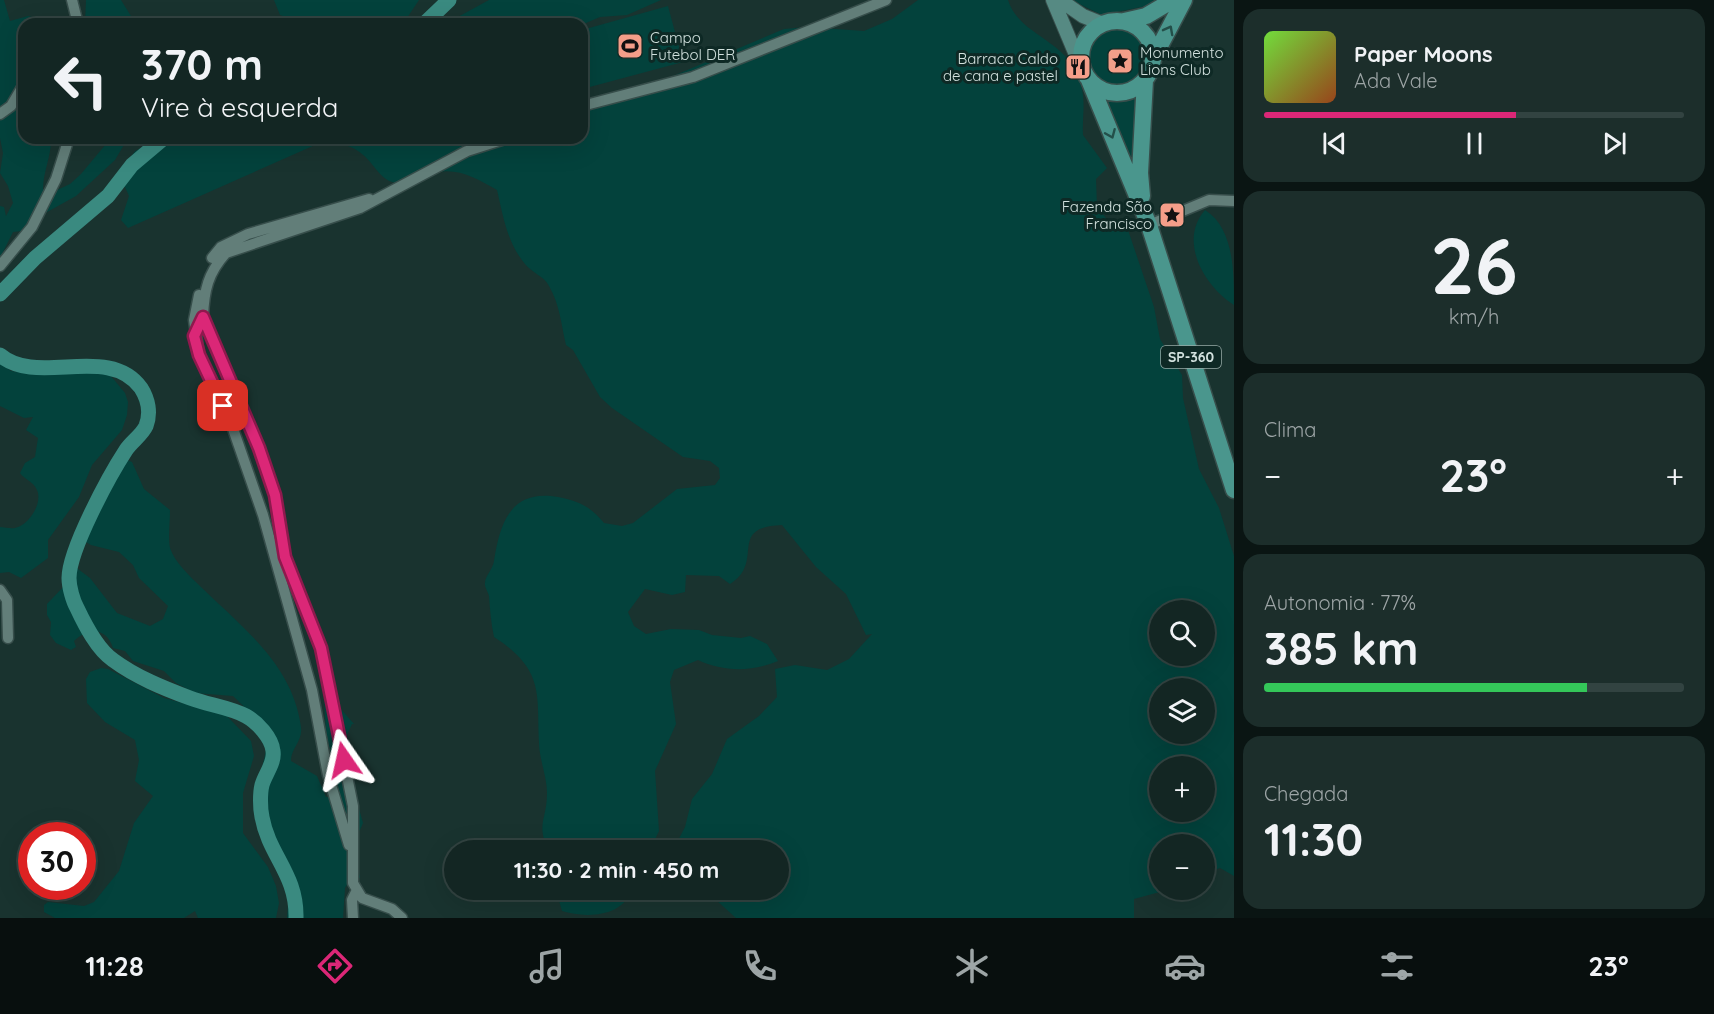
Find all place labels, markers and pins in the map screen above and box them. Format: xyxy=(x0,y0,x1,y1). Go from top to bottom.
place label: Campo Futebol DER xyxy=(650,28,735,64)
sports icon: Campo Futebol DER xyxy=(615,31,645,61)
place label: Monumento Lions Club xyxy=(1140,43,1224,79)
place icon: Monumento Lions Club xyxy=(1105,46,1135,76)
place label: Barraca Caldo de cana e pastel xyxy=(943,49,1058,85)
restaurant icon: Barraca Caldo de cana e pastel xyxy=(1063,52,1093,82)
place label: Fazenda São Francisco xyxy=(1062,197,1152,233)
place icon: Fazenda São Francisco xyxy=(1157,200,1187,230)
pin xyxy=(197,380,248,431)

